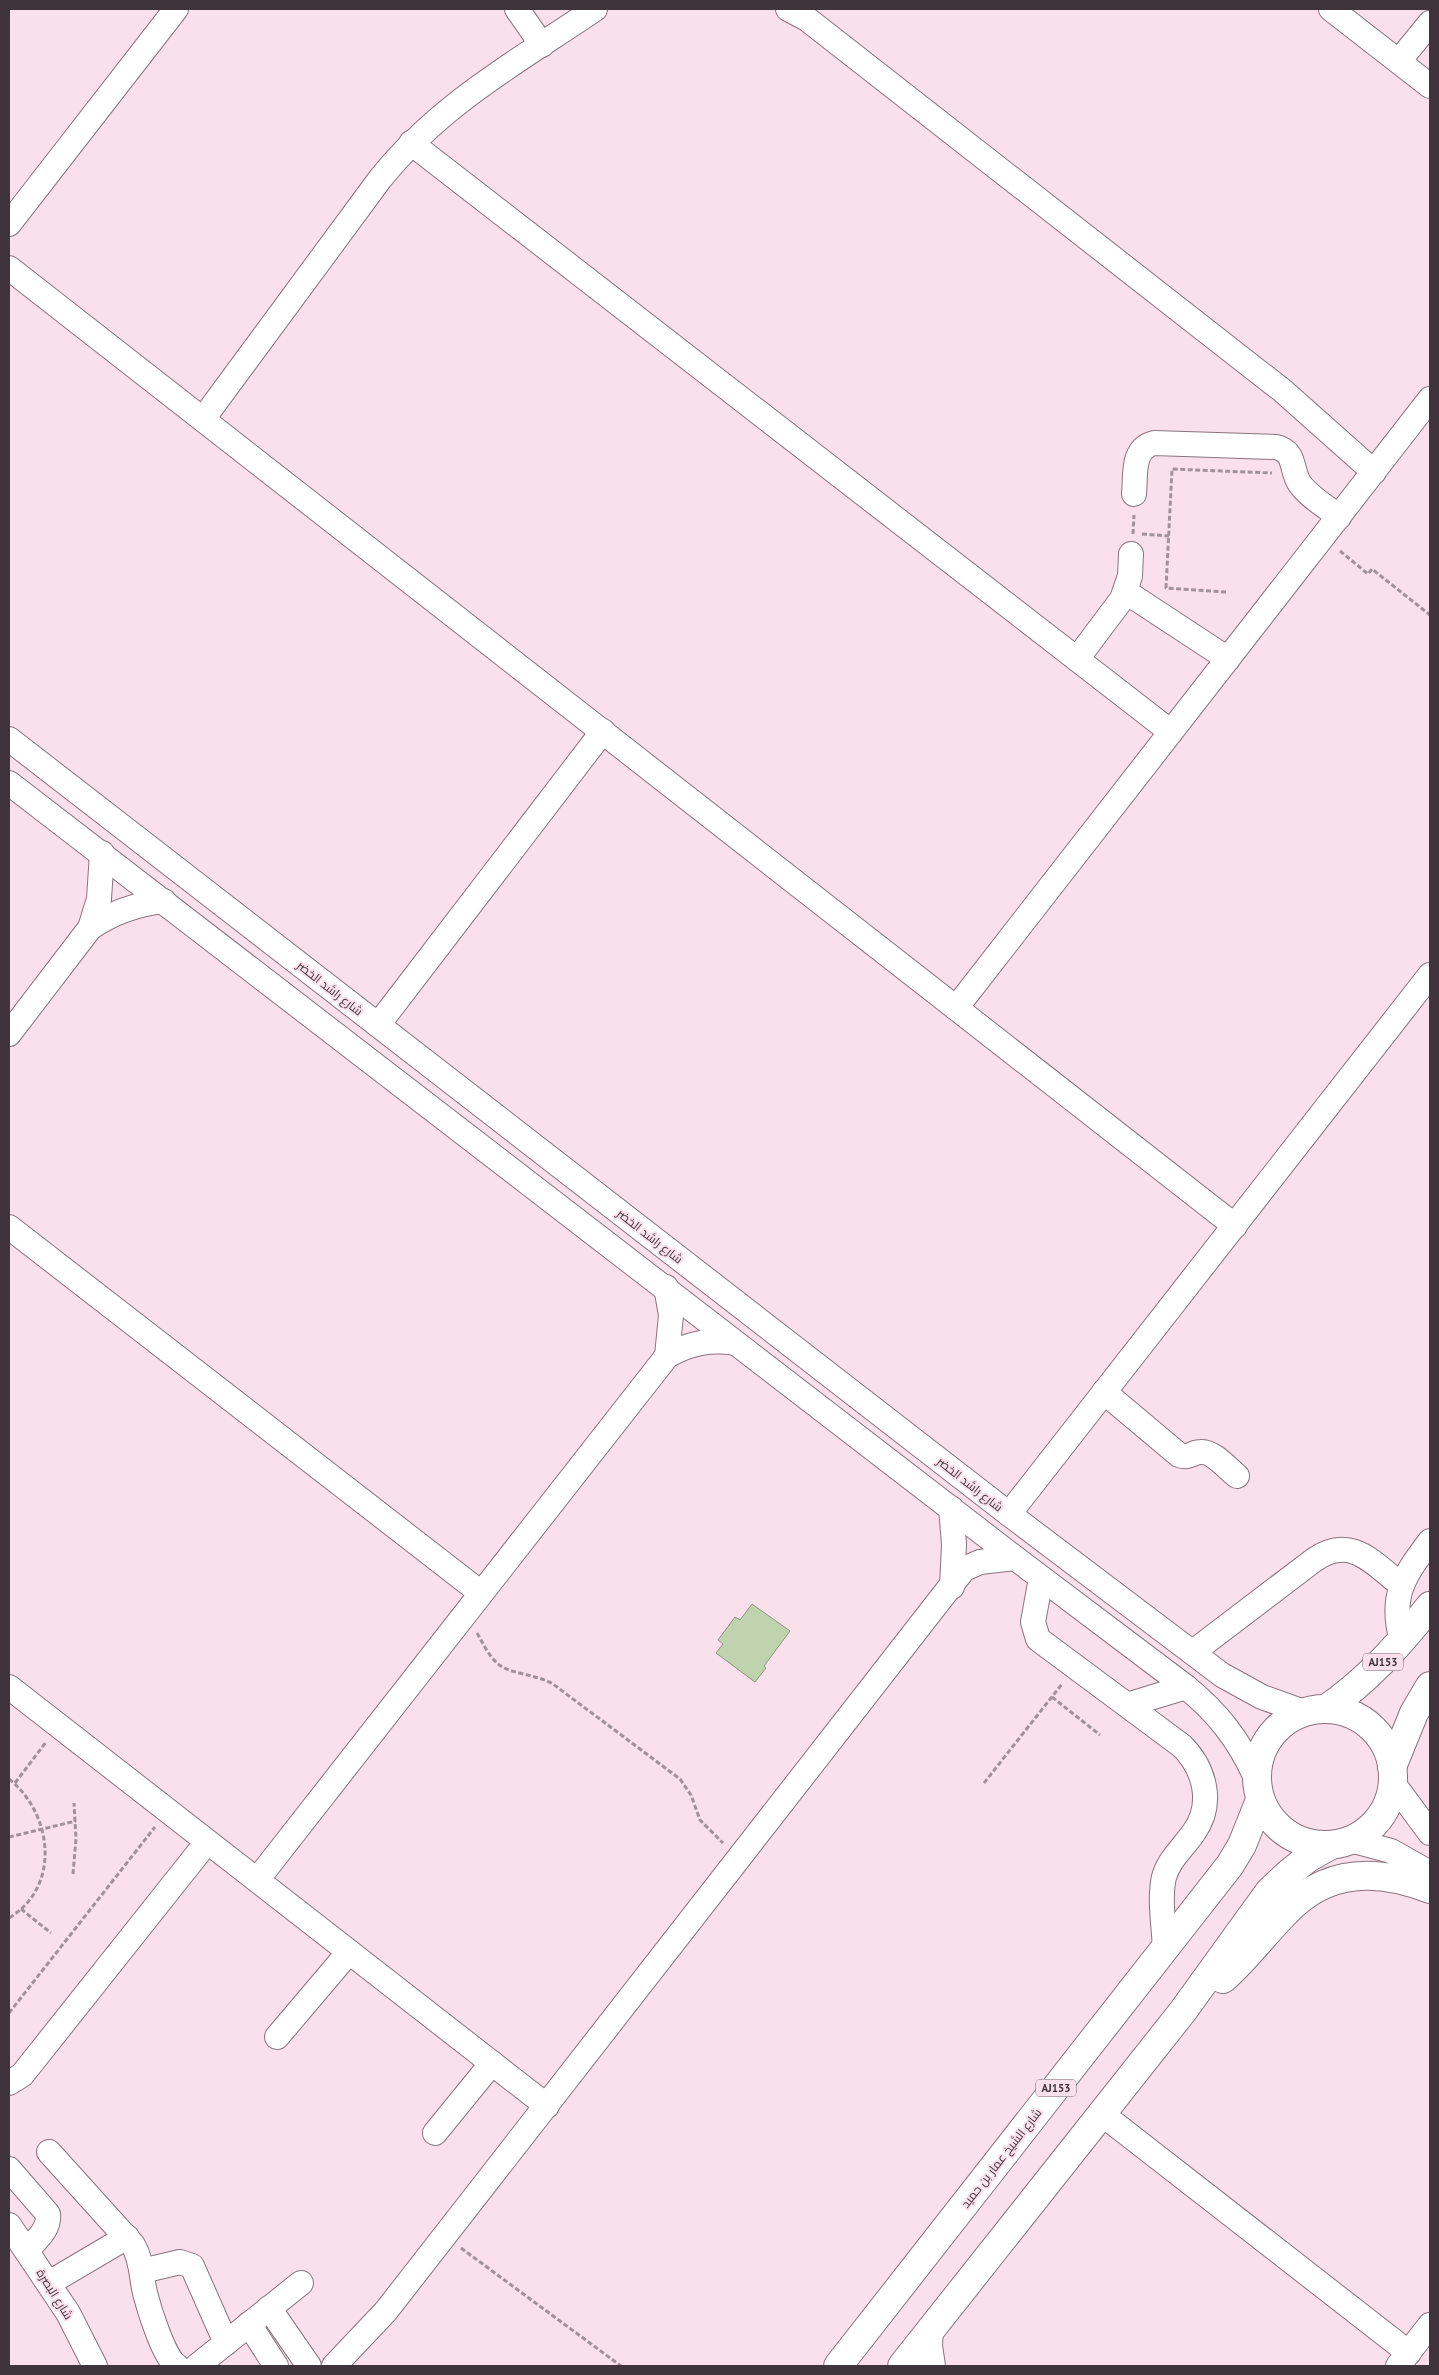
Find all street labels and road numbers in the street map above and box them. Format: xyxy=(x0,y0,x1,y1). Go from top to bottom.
street label: شارع راشد الخضر xyxy=(293,957,366,1019)
street label: شارع راشد الخضر xyxy=(613,1205,686,1267)
street label: شارع راشد الخضر xyxy=(933,1453,1006,1515)
road number: AJ153 xyxy=(1363,1654,1403,1670)
road number: AJ153 xyxy=(1036,2080,1076,2096)
street label: شارع الشيخ عمار بن حميد xyxy=(957,2105,1045,2211)
street label: شارع البصرة xyxy=(33,2266,76,2323)

